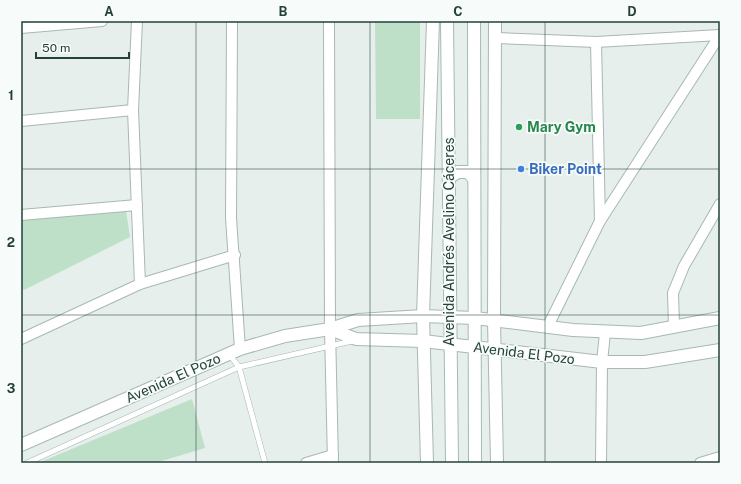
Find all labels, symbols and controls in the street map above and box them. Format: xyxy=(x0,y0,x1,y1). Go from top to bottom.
text: A xyxy=(104,4,114,19)
text: B xyxy=(279,4,288,19)
text: C xyxy=(453,4,463,19)
text: D xyxy=(627,4,637,19)
scale bar xyxy=(36,34,129,60)
text: 50 m xyxy=(42,41,70,55)
text: 1 xyxy=(8,88,14,103)
place label: Mary Gym xyxy=(527,119,596,135)
marker: Mary Gym xyxy=(514,122,524,132)
street label: Avenida Andrés Avelino Cáceres xyxy=(441,137,457,347)
place label: Biker Point xyxy=(529,161,602,177)
marker: Biker Point xyxy=(516,164,526,174)
text: 2 xyxy=(7,235,15,250)
street label: Avenida El Pozo xyxy=(472,339,576,367)
street label: Avenida El Pozo xyxy=(123,350,223,406)
text: 3 xyxy=(7,381,16,396)

